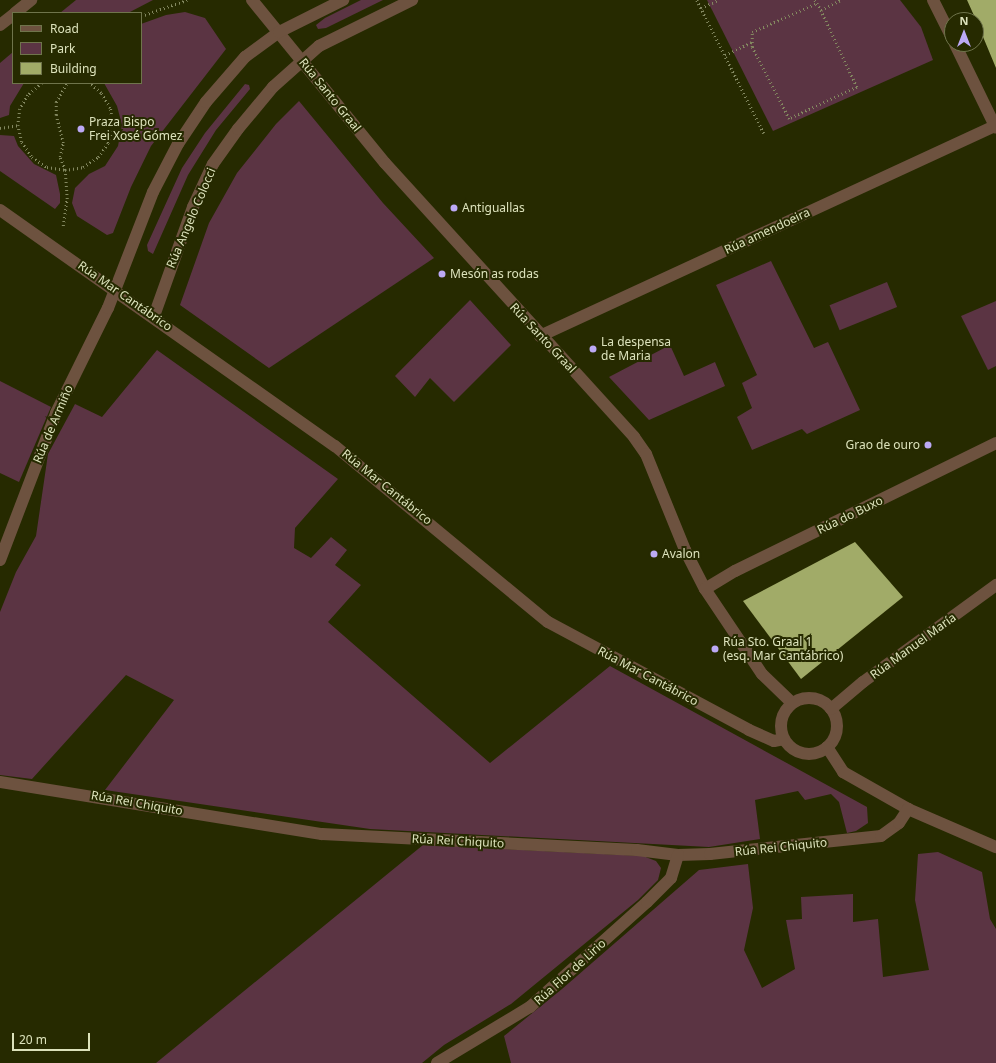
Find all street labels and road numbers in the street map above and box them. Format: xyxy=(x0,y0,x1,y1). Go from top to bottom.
street label: Rúa Santo Graal xyxy=(296,55,364,135)
street label: Rúa Angelo Colocci xyxy=(163,166,219,270)
street label: Rúa amendoeira xyxy=(722,205,812,257)
street label: Rúa Mar Cantábrico xyxy=(75,258,175,334)
street label: Rúa Santo Graal xyxy=(507,300,579,376)
street label: Rúa de Armiño xyxy=(30,383,76,465)
street label: Rúa Mar Cantábrico xyxy=(339,446,435,528)
street label: Rúa do Buxo xyxy=(815,493,885,537)
street label: Rúa Manuel María xyxy=(867,610,959,682)
street label: Rúa Mar Cantábrico xyxy=(595,643,701,709)
street label: Rúa Rei Chiquito xyxy=(90,788,184,818)
street label: Rúa Rei Chiquito xyxy=(411,831,505,851)
street label: Rúa Rei Chiquito xyxy=(734,835,828,859)
street label: Rúa Flor de Lirio xyxy=(531,936,609,1008)

